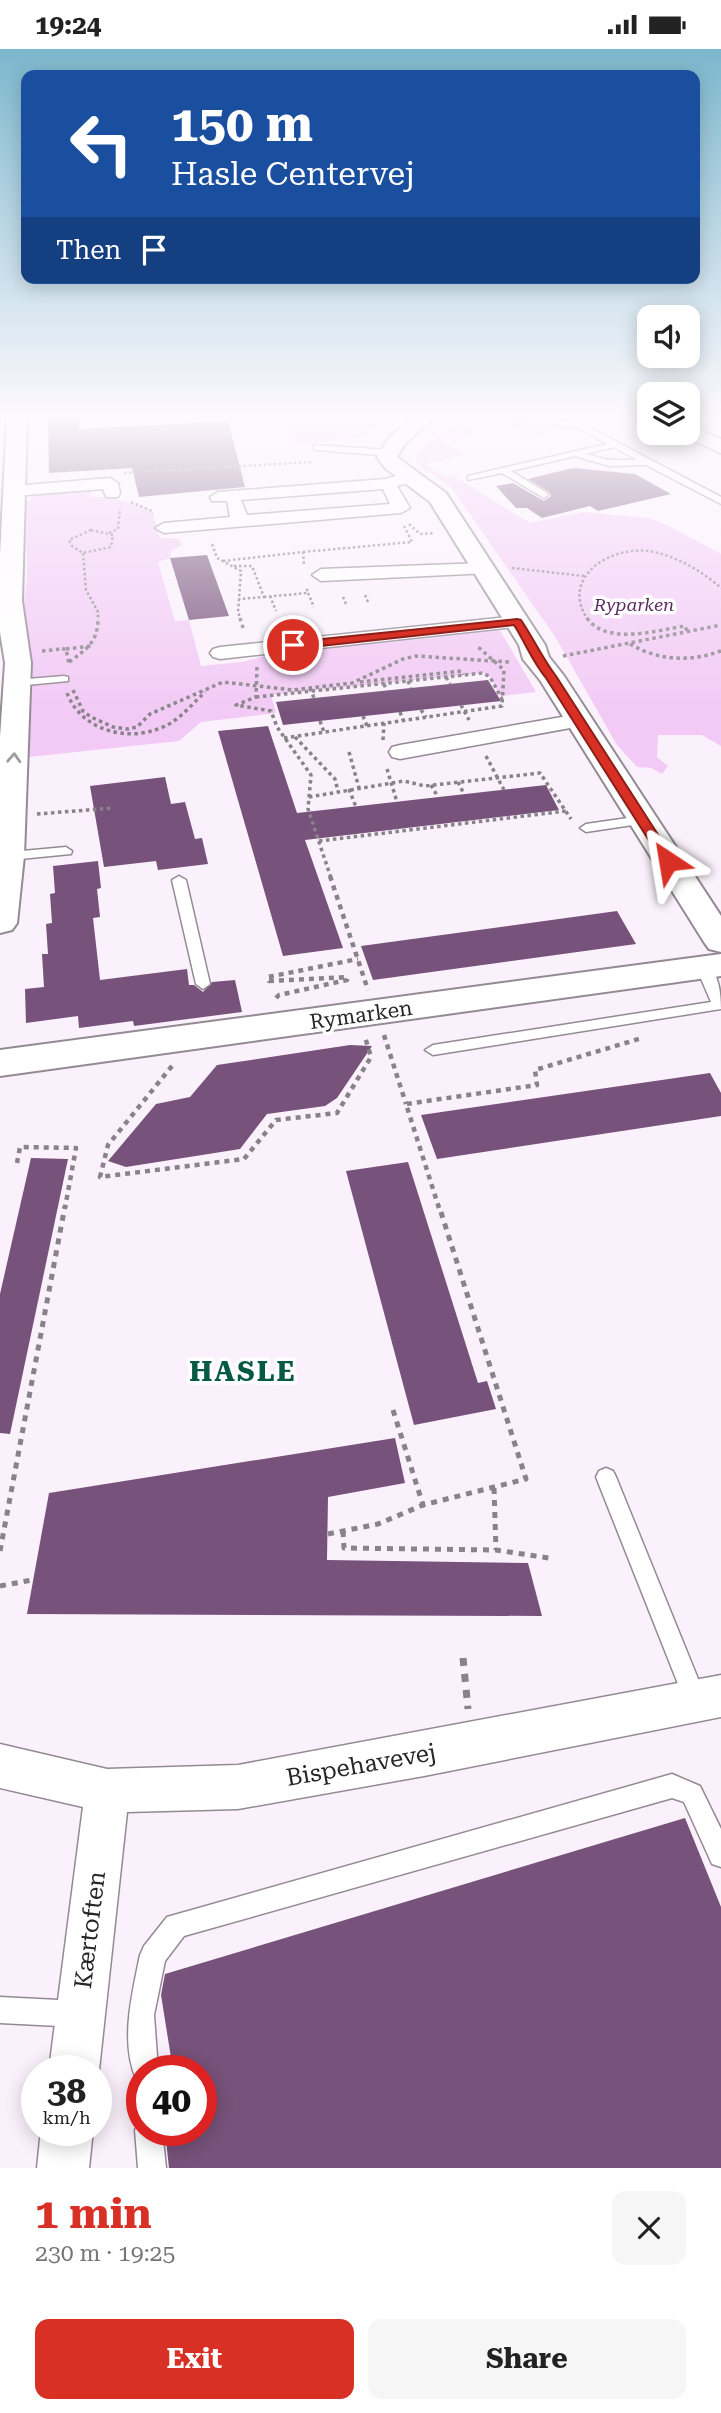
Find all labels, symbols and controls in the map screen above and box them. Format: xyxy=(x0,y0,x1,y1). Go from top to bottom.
text: 19:24 xyxy=(35,10,101,40)
text: 150 m xyxy=(171,96,313,153)
icon: left xyxy=(56,98,147,189)
text: Hasle Centervej xyxy=(171,155,415,193)
icon: arrive xyxy=(135,231,173,269)
text: Then xyxy=(56,235,121,265)
map controls xyxy=(637,305,700,445)
button: sound xyxy=(637,305,700,368)
button: layers xyxy=(637,382,700,445)
park label: Ryparken xyxy=(593,594,674,615)
pin xyxy=(263,615,323,675)
icon: arrive xyxy=(274,626,312,664)
one-way arrow xyxy=(6,752,21,763)
position arrow xyxy=(631,824,705,898)
street label: Rymarken xyxy=(308,996,414,1034)
district label: HASLE xyxy=(189,1355,297,1388)
street label: Bispehavevej xyxy=(284,1738,438,1792)
street label: Kærtoften xyxy=(69,1870,111,1990)
speed limit sign: 40 xyxy=(126,2055,217,2146)
text: 38 xyxy=(47,2071,86,2112)
text: km/h xyxy=(42,2107,91,2128)
text: 1 min xyxy=(35,2189,152,2238)
button: close xyxy=(612,2191,686,2265)
text: 230 m · 19:25 xyxy=(35,2240,175,2267)
button: Exit xyxy=(35,2319,354,2399)
button: Share xyxy=(368,2319,686,2399)

